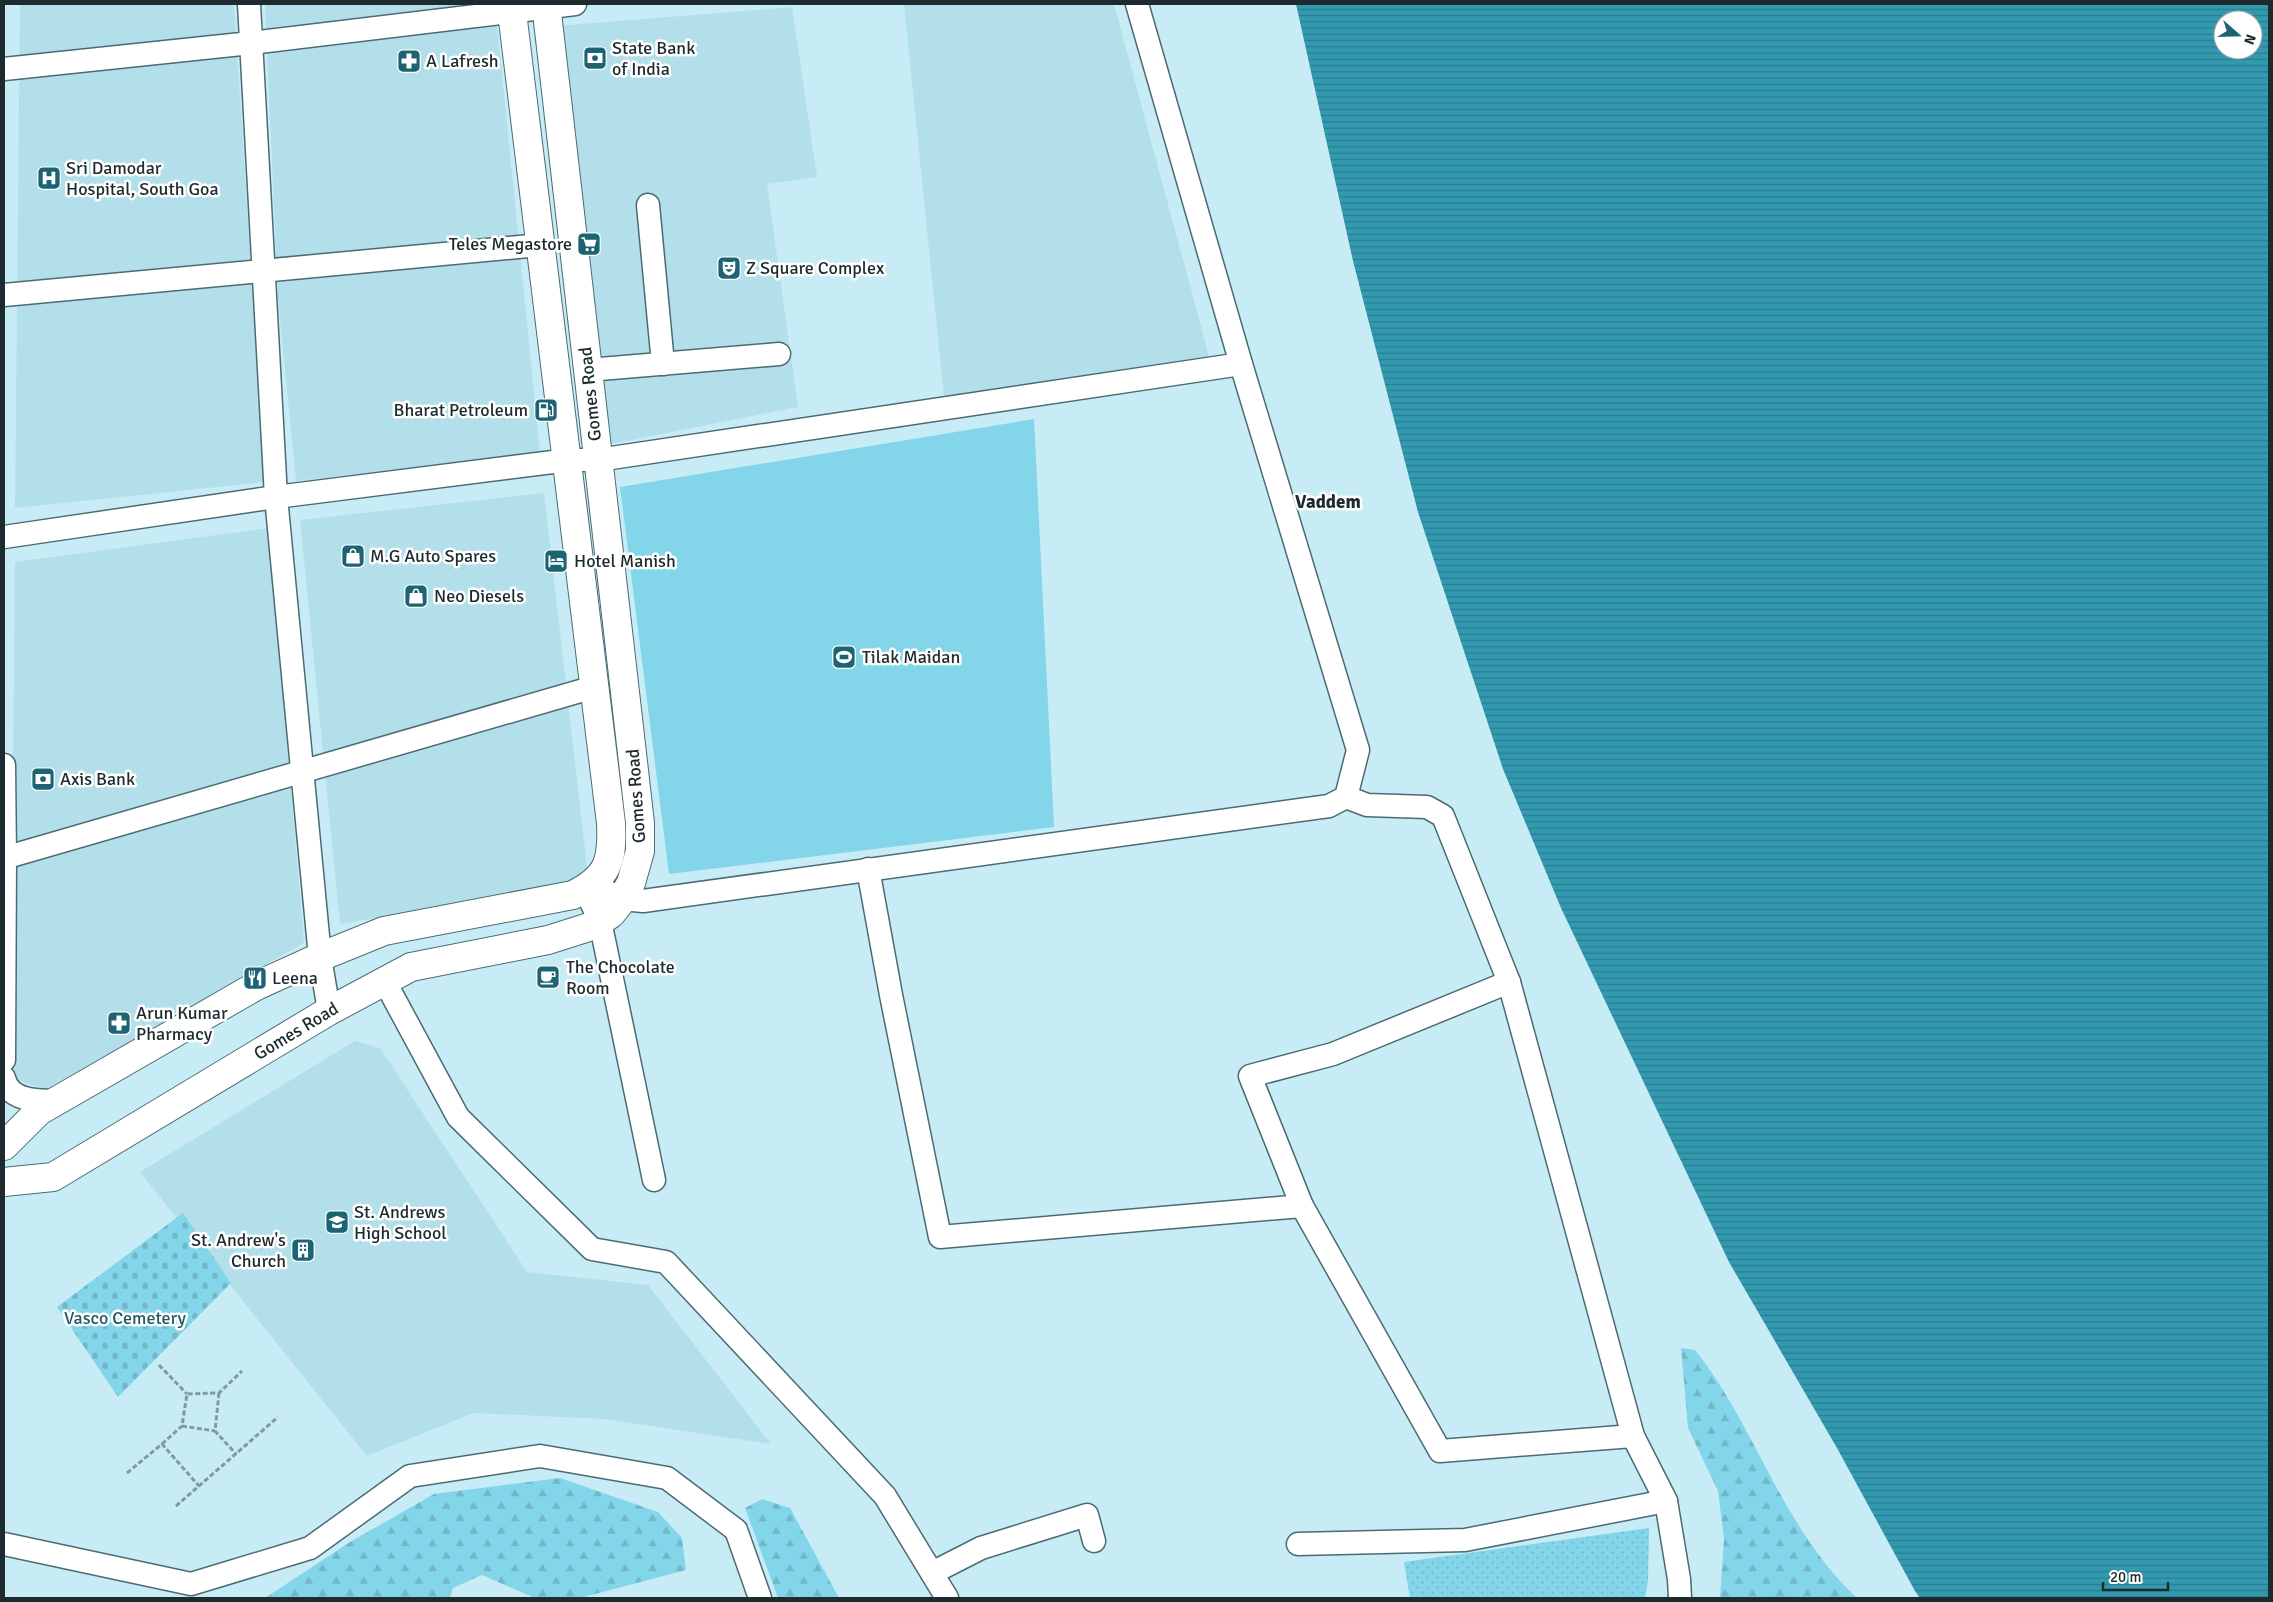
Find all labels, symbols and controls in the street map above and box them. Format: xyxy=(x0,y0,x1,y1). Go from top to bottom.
north arrow xyxy=(2213,10,2263,60)
text: N xyxy=(2240,32,2259,47)
place label: State Bank of India xyxy=(612,37,695,80)
bank icon: State Bank of India xyxy=(582,45,608,71)
pharmacy icon: A Lafresh xyxy=(396,48,422,74)
place label: A Lafresh xyxy=(426,50,499,72)
place label: Sri Damodar Hospital, South Goa xyxy=(66,157,219,200)
hospital icon: Sri Damodar Hospital, South Goa xyxy=(36,165,62,191)
supermarket icon: Teles Megastore xyxy=(576,231,602,257)
place label: Teles Megastore xyxy=(449,233,572,255)
theatre icon: Z Square Complex xyxy=(716,255,742,281)
place label: Z Square Complex xyxy=(746,257,885,279)
street label: Gomes Road xyxy=(574,346,606,442)
fuel station icon: Bharat Petroleum xyxy=(533,397,559,423)
place label: Bharat Petroleum xyxy=(394,399,528,421)
district label: Vaddem xyxy=(1295,490,1361,514)
shop icon: M.G Auto Spares xyxy=(340,543,366,569)
place label: M.G Auto Spares xyxy=(370,545,496,567)
hotel icon: Hotel Manish xyxy=(543,548,569,574)
place label: Hotel Manish xyxy=(574,550,676,572)
shop icon: Neo Diesels xyxy=(403,583,429,609)
place label: Neo Diesels xyxy=(434,585,524,607)
sports icon: Tilak Maidan xyxy=(831,644,857,670)
place label: Tilak Maidan xyxy=(862,646,960,668)
street label: Gomes Road xyxy=(622,748,650,844)
bank icon: Axis Bank xyxy=(30,766,56,792)
place label: Axis Bank xyxy=(60,768,135,790)
place label: The Chocolate Room xyxy=(566,956,675,999)
cafe icon: The Chocolate Room xyxy=(535,964,561,990)
restaurant icon: Leena xyxy=(242,965,268,991)
place label: Leena xyxy=(272,967,318,989)
street label: Gomes Road xyxy=(250,997,342,1065)
place label: Arun Kumar Pharmacy xyxy=(136,1002,228,1045)
pharmacy icon: Arun Kumar Pharmacy xyxy=(106,1010,132,1036)
place label: St. Andrews High School xyxy=(354,1201,447,1244)
school or university icon: St. Andrews High School xyxy=(324,1209,350,1235)
place label: St. Andrew's Church xyxy=(191,1229,286,1272)
building icon: St. Andrew's Church xyxy=(290,1237,316,1263)
park label: Vasco Cemetery xyxy=(64,1307,187,1329)
scale bar xyxy=(2103,1560,2168,1592)
text: 20 m xyxy=(2110,1568,2141,1586)

